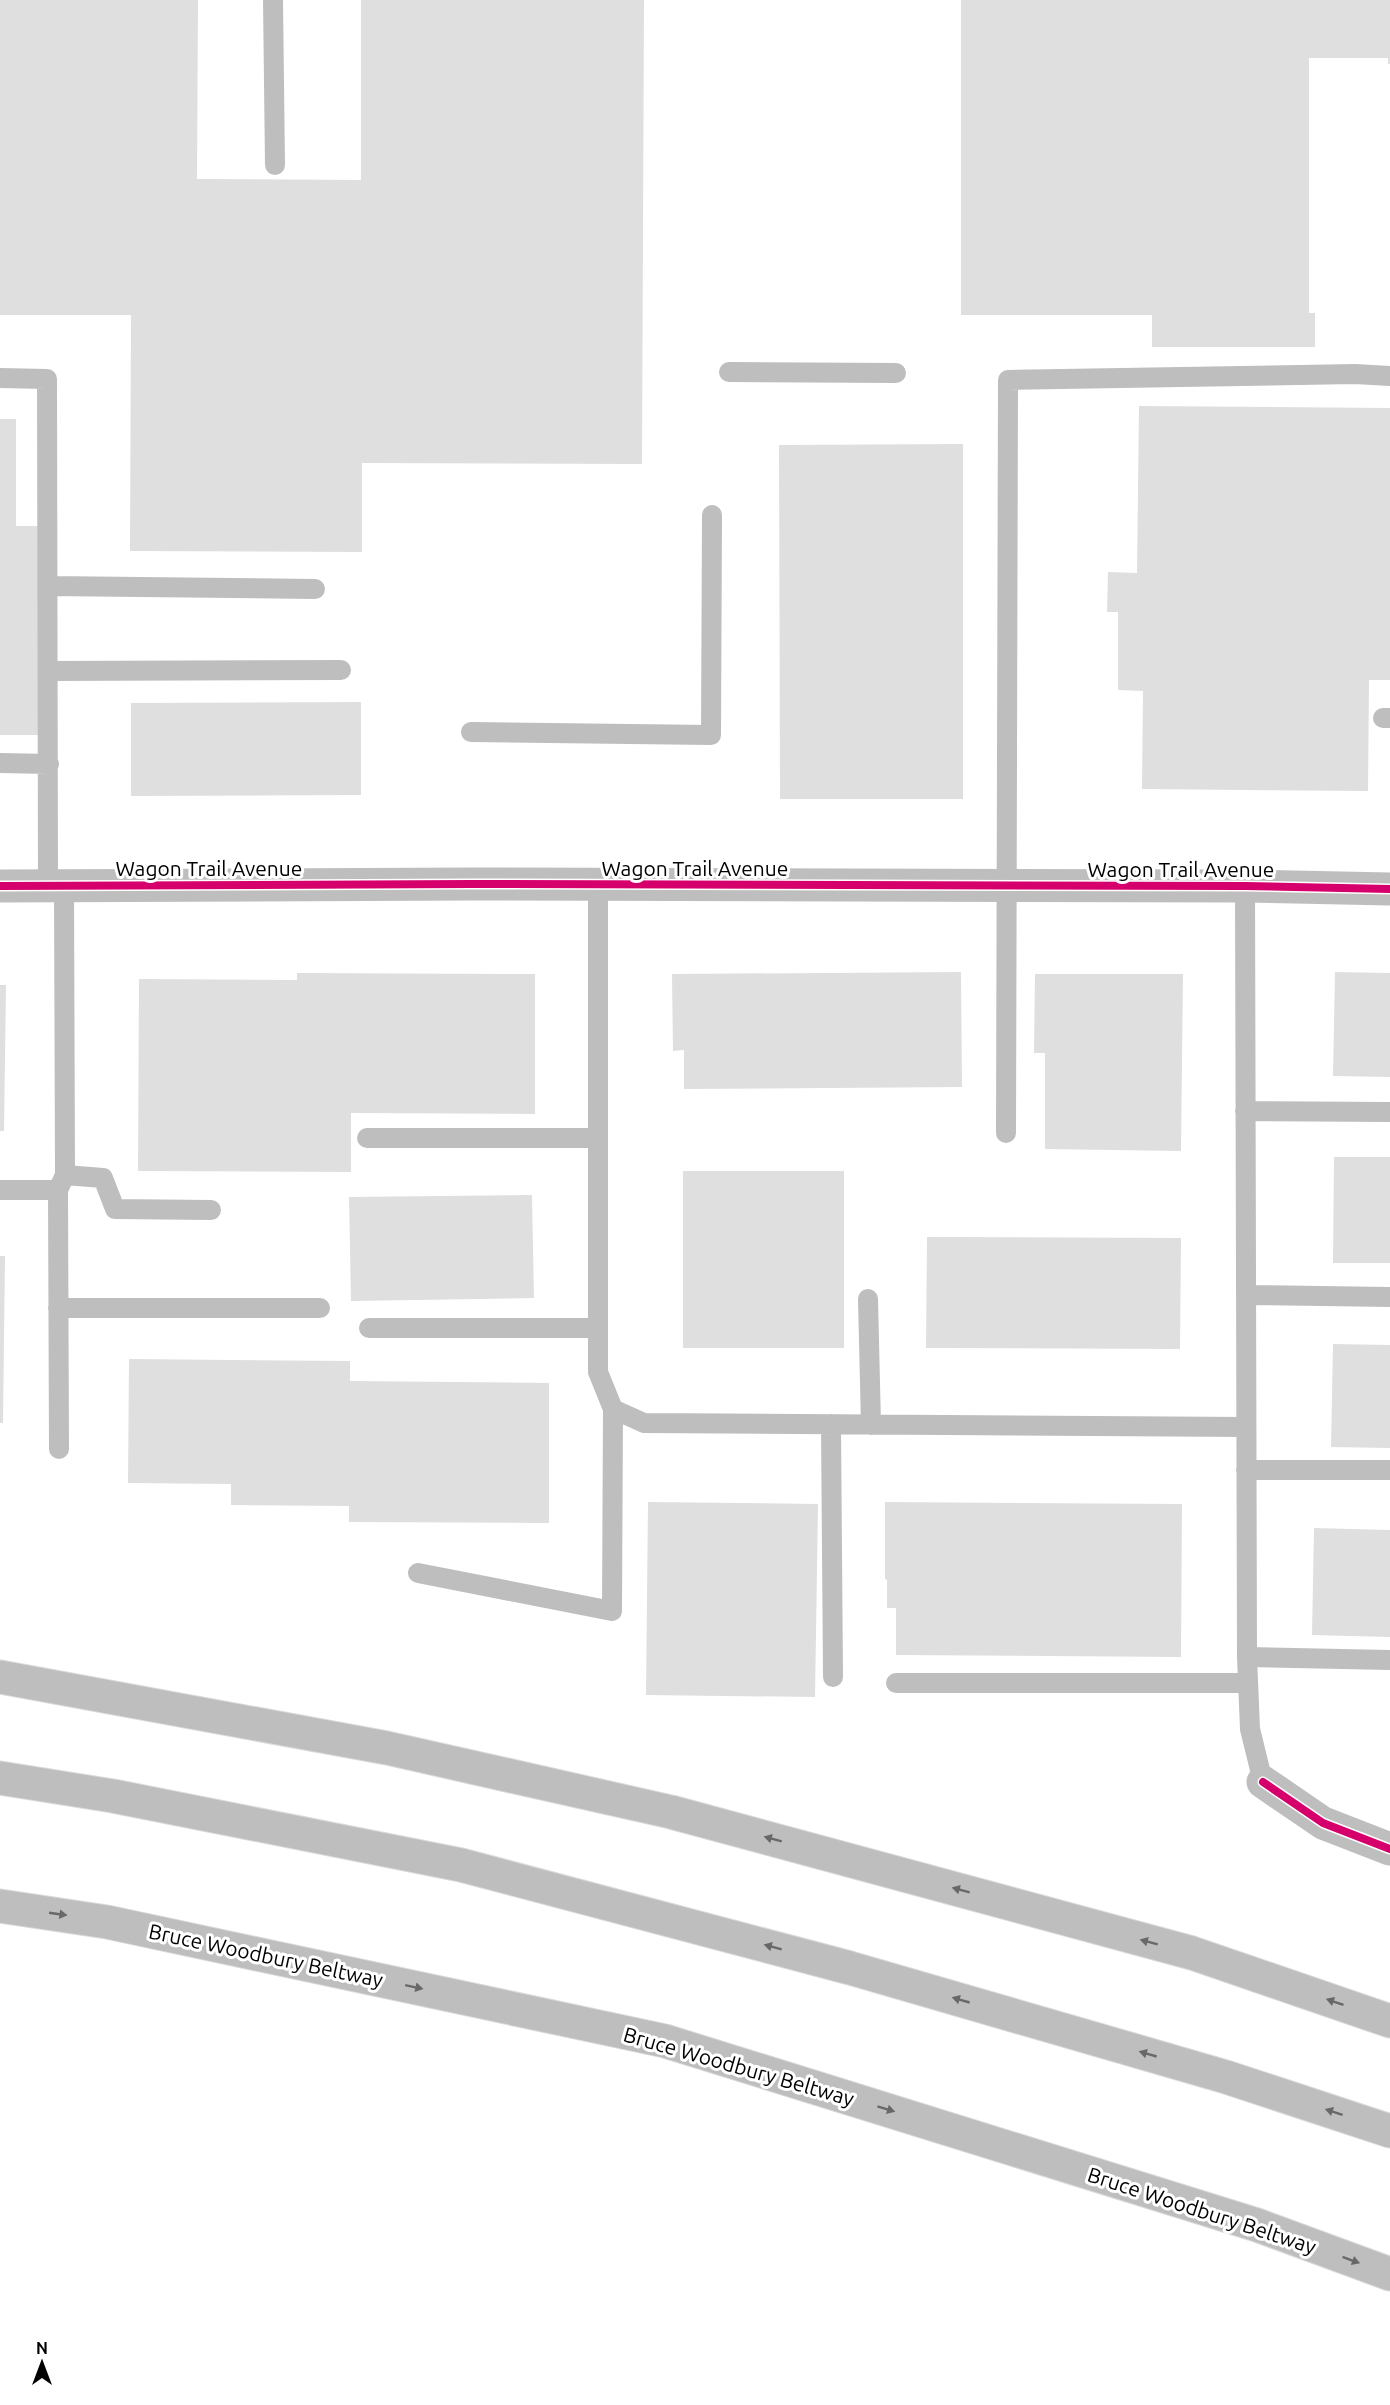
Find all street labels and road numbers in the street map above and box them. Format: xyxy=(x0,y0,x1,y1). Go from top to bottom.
street label: Wagon Trail Avenue xyxy=(116,856,302,880)
street label: Wagon Trail Avenue xyxy=(602,856,788,880)
street label: Wagon Trail Avenue xyxy=(1088,857,1274,881)
street label: Bruce Woodbury Beltway xyxy=(147,1918,385,1992)
street label: Bruce Woodbury Beltway xyxy=(621,2022,857,2110)
street label: Bruce Woodbury Beltway xyxy=(1085,2162,1319,2258)

